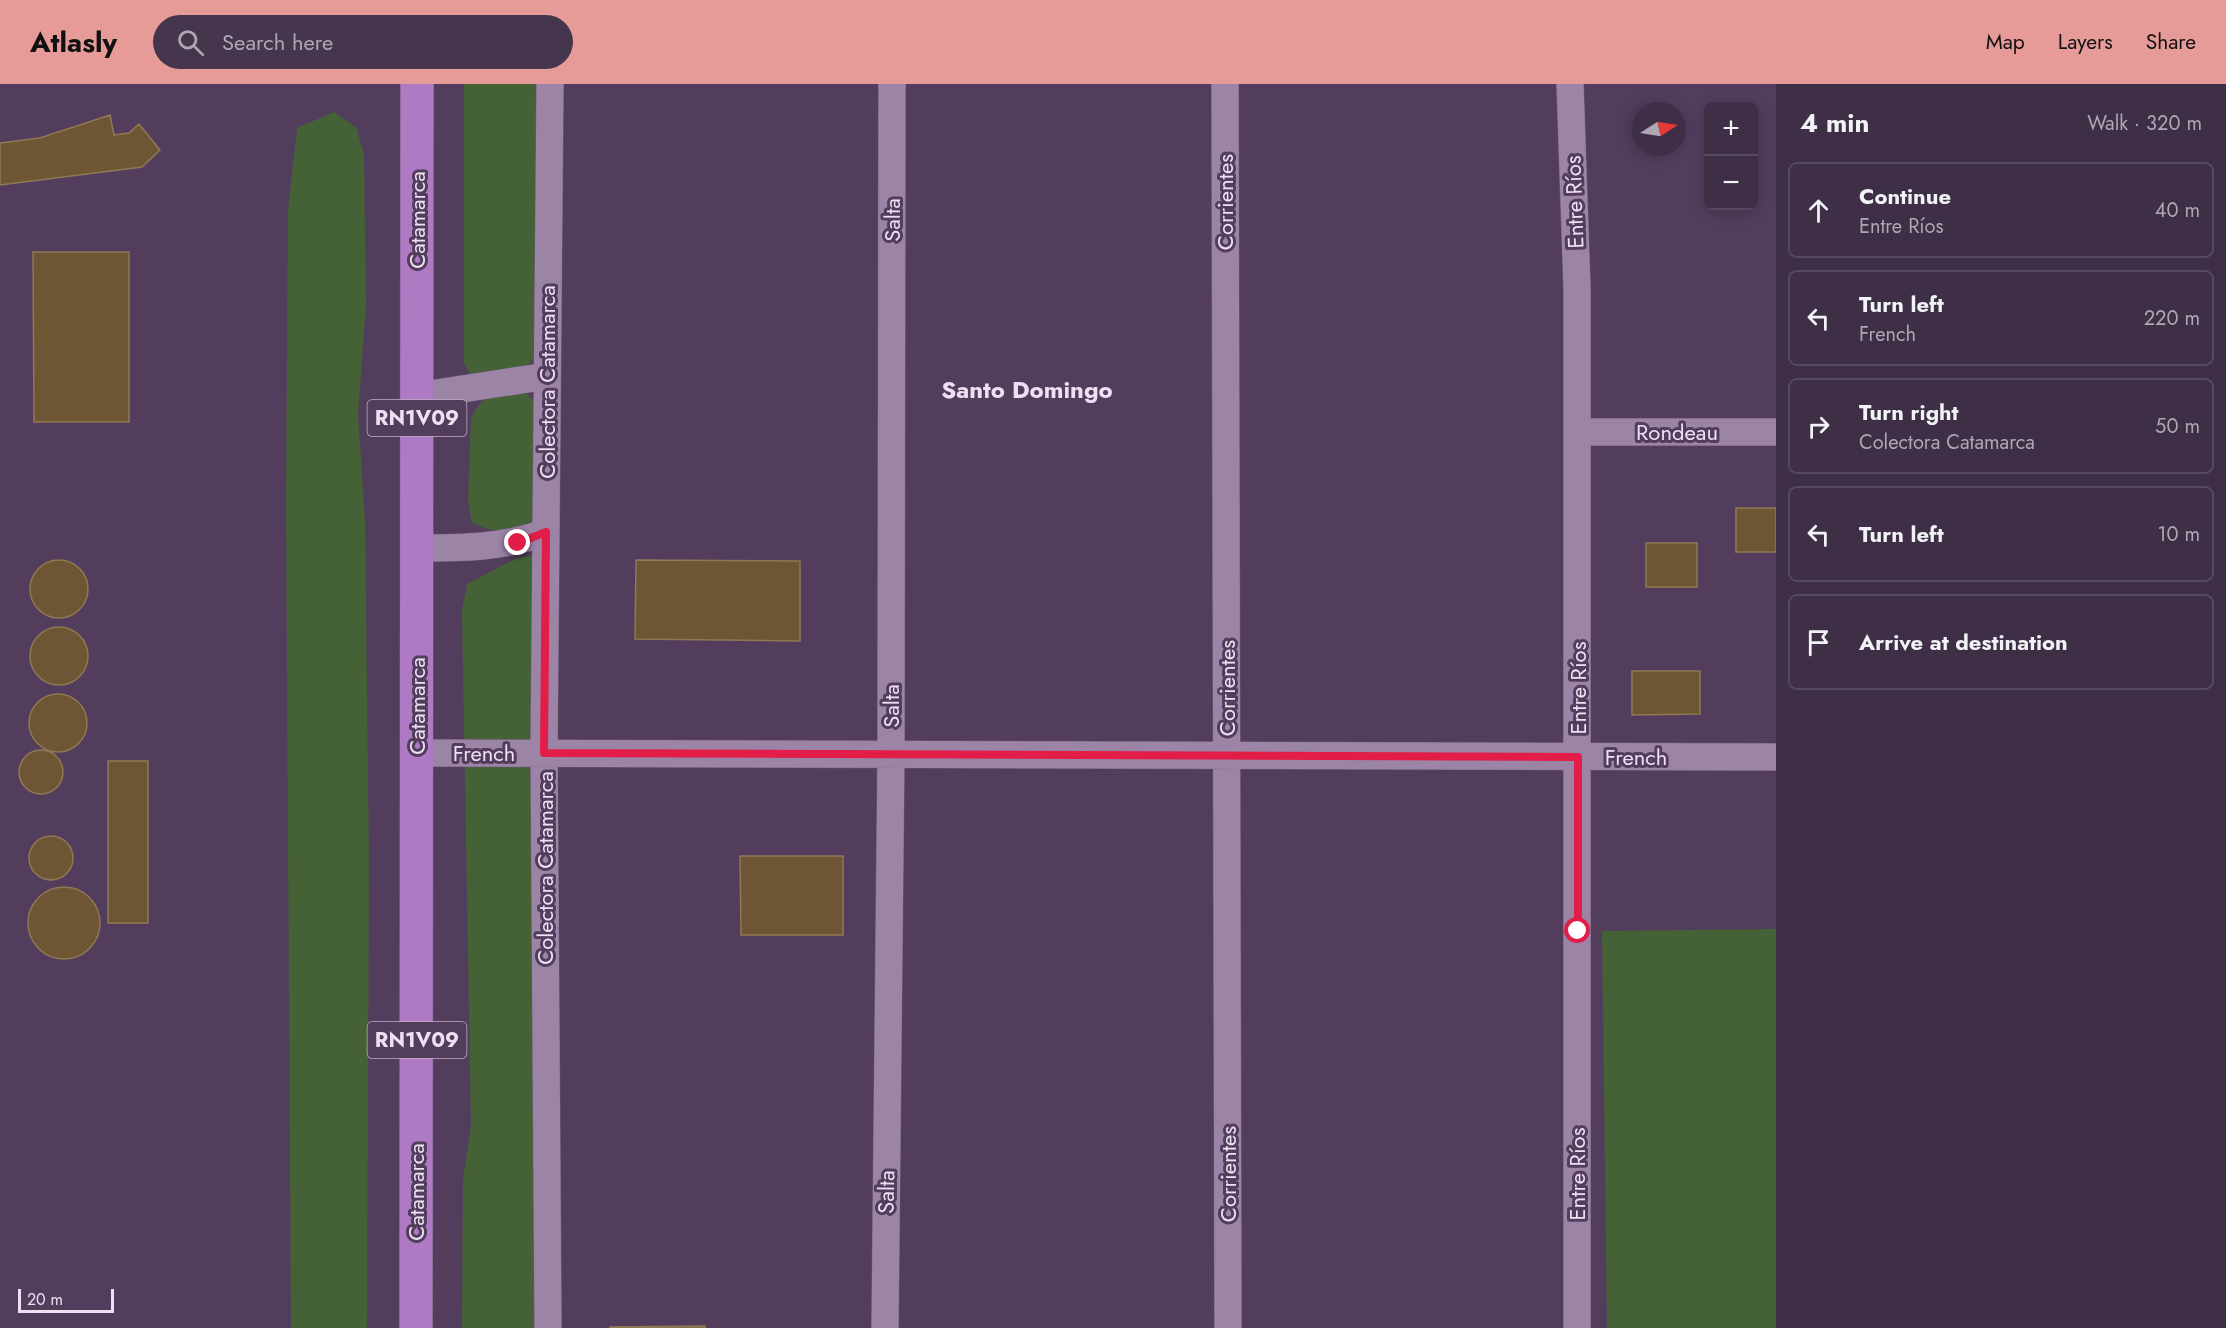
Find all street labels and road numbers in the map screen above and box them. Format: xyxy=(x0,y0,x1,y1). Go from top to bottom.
street label: Corrientes xyxy=(1209,154,1241,250)
street label: Entre Ríos xyxy=(1556,155,1592,249)
street label: Catamarca xyxy=(401,171,433,269)
street label: Salta xyxy=(876,198,908,242)
street label: Colectora Catamarca xyxy=(531,285,563,479)
road number: RN1V09 xyxy=(368,400,466,436)
street label: Rondeau xyxy=(1636,416,1718,448)
street label: Corrientes xyxy=(1211,640,1243,736)
street label: Entre Ríos xyxy=(1562,641,1594,735)
street label: Catamarca xyxy=(401,657,433,755)
street label: Salta xyxy=(875,684,907,728)
street label: French xyxy=(453,737,515,769)
street label: French xyxy=(1605,741,1667,773)
street label: Colectora Catamarca xyxy=(529,771,561,965)
road number: RN1V09 xyxy=(368,1022,466,1058)
street label: Corrientes xyxy=(1212,1126,1244,1222)
street label: Entre Ríos xyxy=(1561,1127,1593,1221)
street label: Catamarca xyxy=(400,1143,432,1241)
street label: Salta xyxy=(870,1170,902,1214)

